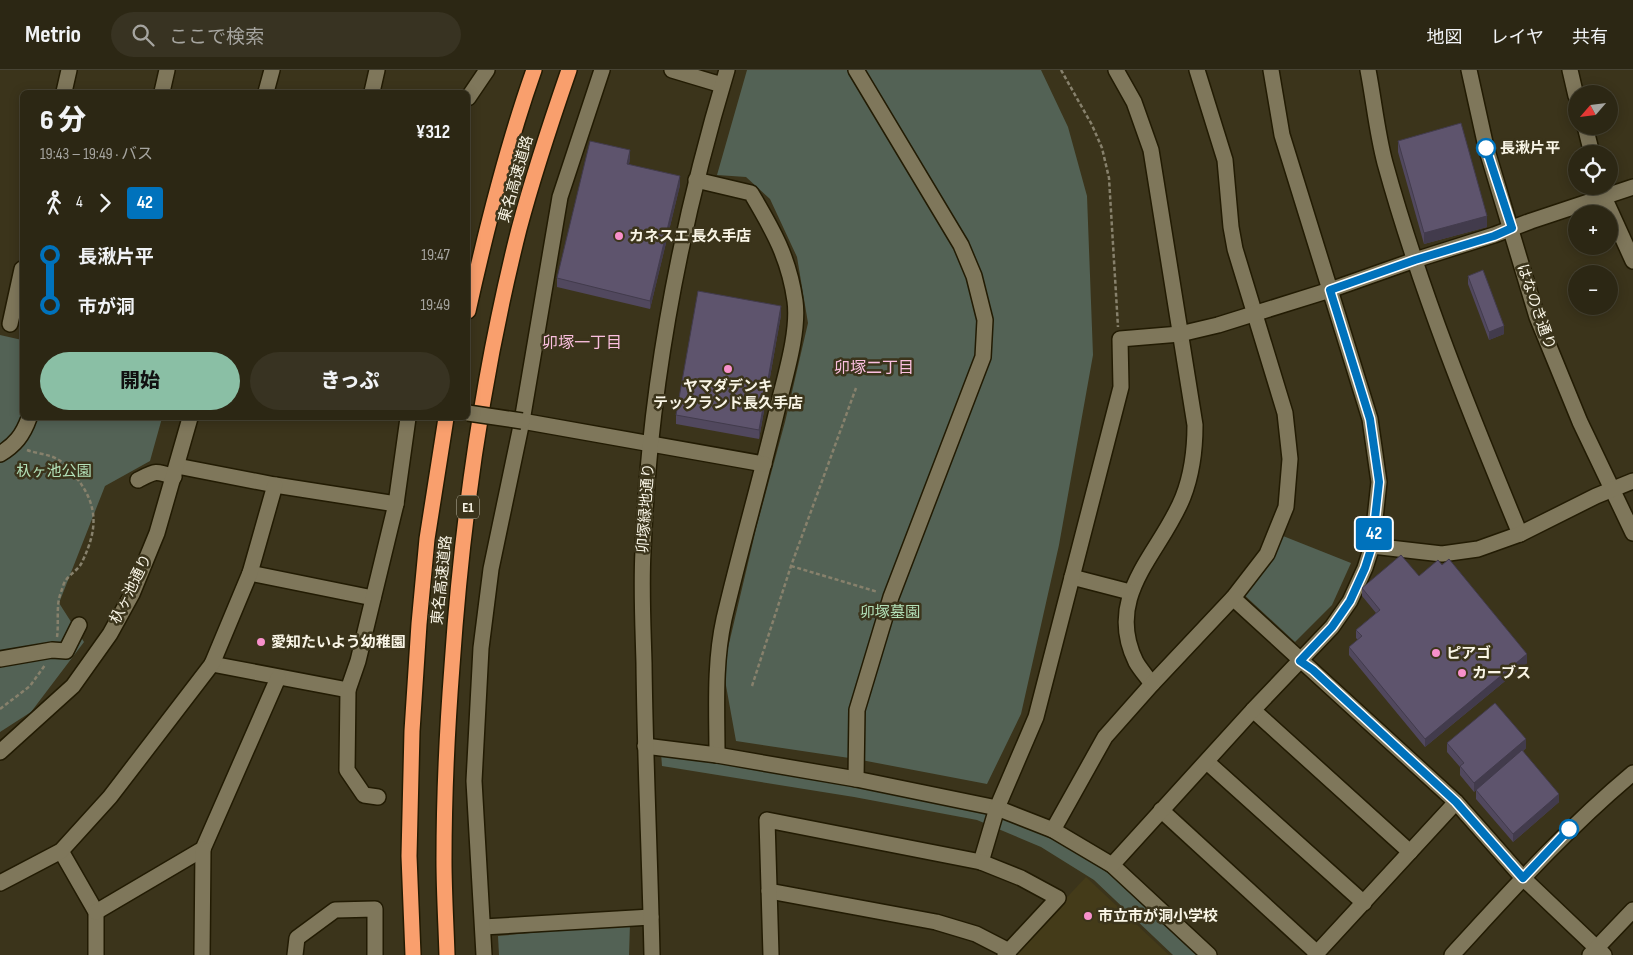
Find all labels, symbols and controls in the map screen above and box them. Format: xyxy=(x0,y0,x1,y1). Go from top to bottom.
search box xyxy=(111,12,461,57)
text: Metrio xyxy=(25,20,81,49)
icon: search xyxy=(129,21,157,49)
text: ここで検索 xyxy=(169,26,264,49)
text: 地図 xyxy=(1427,27,1463,48)
text: レイヤ xyxy=(1491,27,1544,48)
text: 共有 xyxy=(1572,27,1608,48)
north arrow xyxy=(1568,85,1618,135)
map controls xyxy=(1568,85,1618,315)
text: 6 分 xyxy=(40,104,86,137)
text: ¥312 xyxy=(416,121,450,144)
street label: 東名高速道路 xyxy=(494,133,538,225)
marker: 長湫片平 xyxy=(1476,138,1496,158)
place label: 長湫片平 xyxy=(1500,139,1560,158)
text: 19:43 – 19:49 · バス xyxy=(40,145,153,164)
button: locate xyxy=(1568,145,1618,195)
icon: walk xyxy=(40,189,68,217)
icon: forward xyxy=(91,189,119,217)
text: 42 xyxy=(137,192,153,213)
text: 4 xyxy=(76,193,83,212)
button: + xyxy=(1568,205,1618,255)
place label: カネスエ 長久手店 xyxy=(629,227,751,246)
marker: カネスエ 長久手店 xyxy=(613,230,625,242)
text: 長湫片平 xyxy=(78,246,154,269)
text: 19:47 xyxy=(421,246,450,265)
street label: はなのき通り xyxy=(1512,262,1560,352)
button: − xyxy=(1568,265,1618,315)
text: 市が洞 xyxy=(78,296,135,319)
text: 19:49 xyxy=(420,296,450,315)
district label: 卯塚一丁目 xyxy=(542,334,622,353)
button: 開始 xyxy=(40,352,240,410)
button: きっぷ xyxy=(250,352,450,410)
district label: 卯塚二丁目 xyxy=(834,359,914,378)
marker: ヤマダデンキ テックランド長久手店 xyxy=(722,363,734,375)
place label: ヤマダデンキ テックランド長久手店 xyxy=(653,377,803,413)
park label: 杁ヶ池公園 xyxy=(16,462,92,481)
street label: 卯塚緑地通り xyxy=(633,462,659,554)
road number: E1 xyxy=(457,496,479,518)
line badge: 42 xyxy=(1352,518,1396,550)
text: 42 xyxy=(1366,523,1382,544)
street label: 東名高速道路 xyxy=(428,534,456,626)
street label: 杁ヶ池通り xyxy=(106,551,156,627)
park label: 卯塚墓園 xyxy=(860,603,920,622)
place label: 愛知たいよう幼稚園 xyxy=(271,633,406,652)
marker: 愛知たいよう幼稚園 xyxy=(255,636,267,648)
place label: ピアゴ xyxy=(1446,644,1491,663)
marker: ピアゴ xyxy=(1430,647,1442,659)
place label: カーブス xyxy=(1472,664,1531,683)
marker: カーブス xyxy=(1456,667,1468,679)
unlabelled marker xyxy=(1559,819,1579,839)
place label: 市立市が洞小学校 xyxy=(1098,907,1218,926)
marker: 市立市が洞小学校 xyxy=(1082,910,1094,922)

